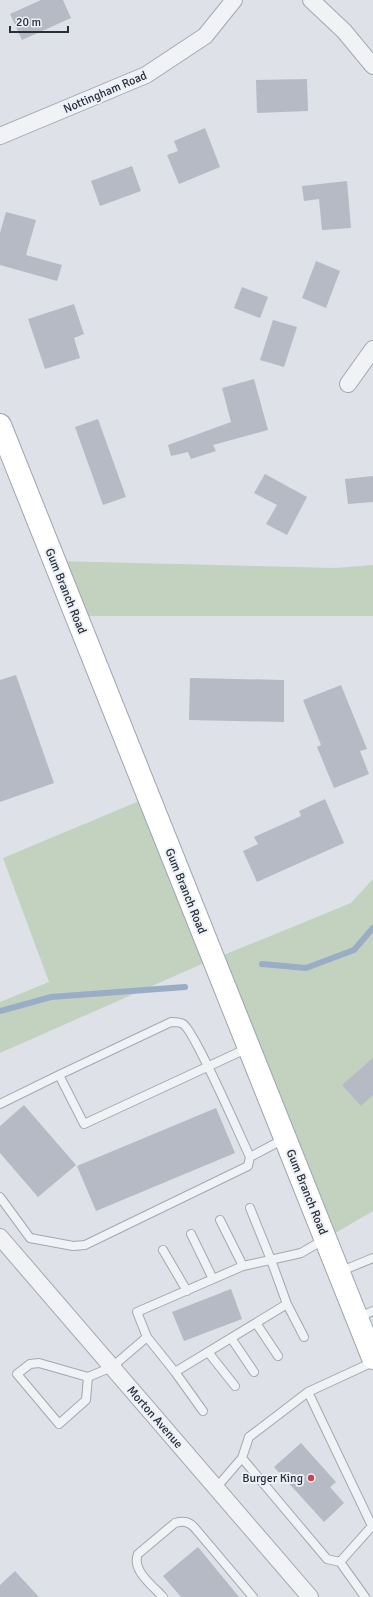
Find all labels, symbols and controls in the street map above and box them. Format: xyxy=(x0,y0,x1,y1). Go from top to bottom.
scale bar xyxy=(10,8,68,34)
text: 20 m xyxy=(16,15,41,30)
street label: Nottingham Road xyxy=(61,68,149,117)
street label: Gum Branch Road xyxy=(42,546,90,636)
street label: Gum Branch Road xyxy=(162,846,210,936)
street label: Gum Branch Road xyxy=(283,1147,331,1237)
street label: Morton Avenue xyxy=(123,1383,186,1452)
place label: Burger King xyxy=(242,1471,303,1486)
marker: Burger King xyxy=(306,1473,316,1483)

